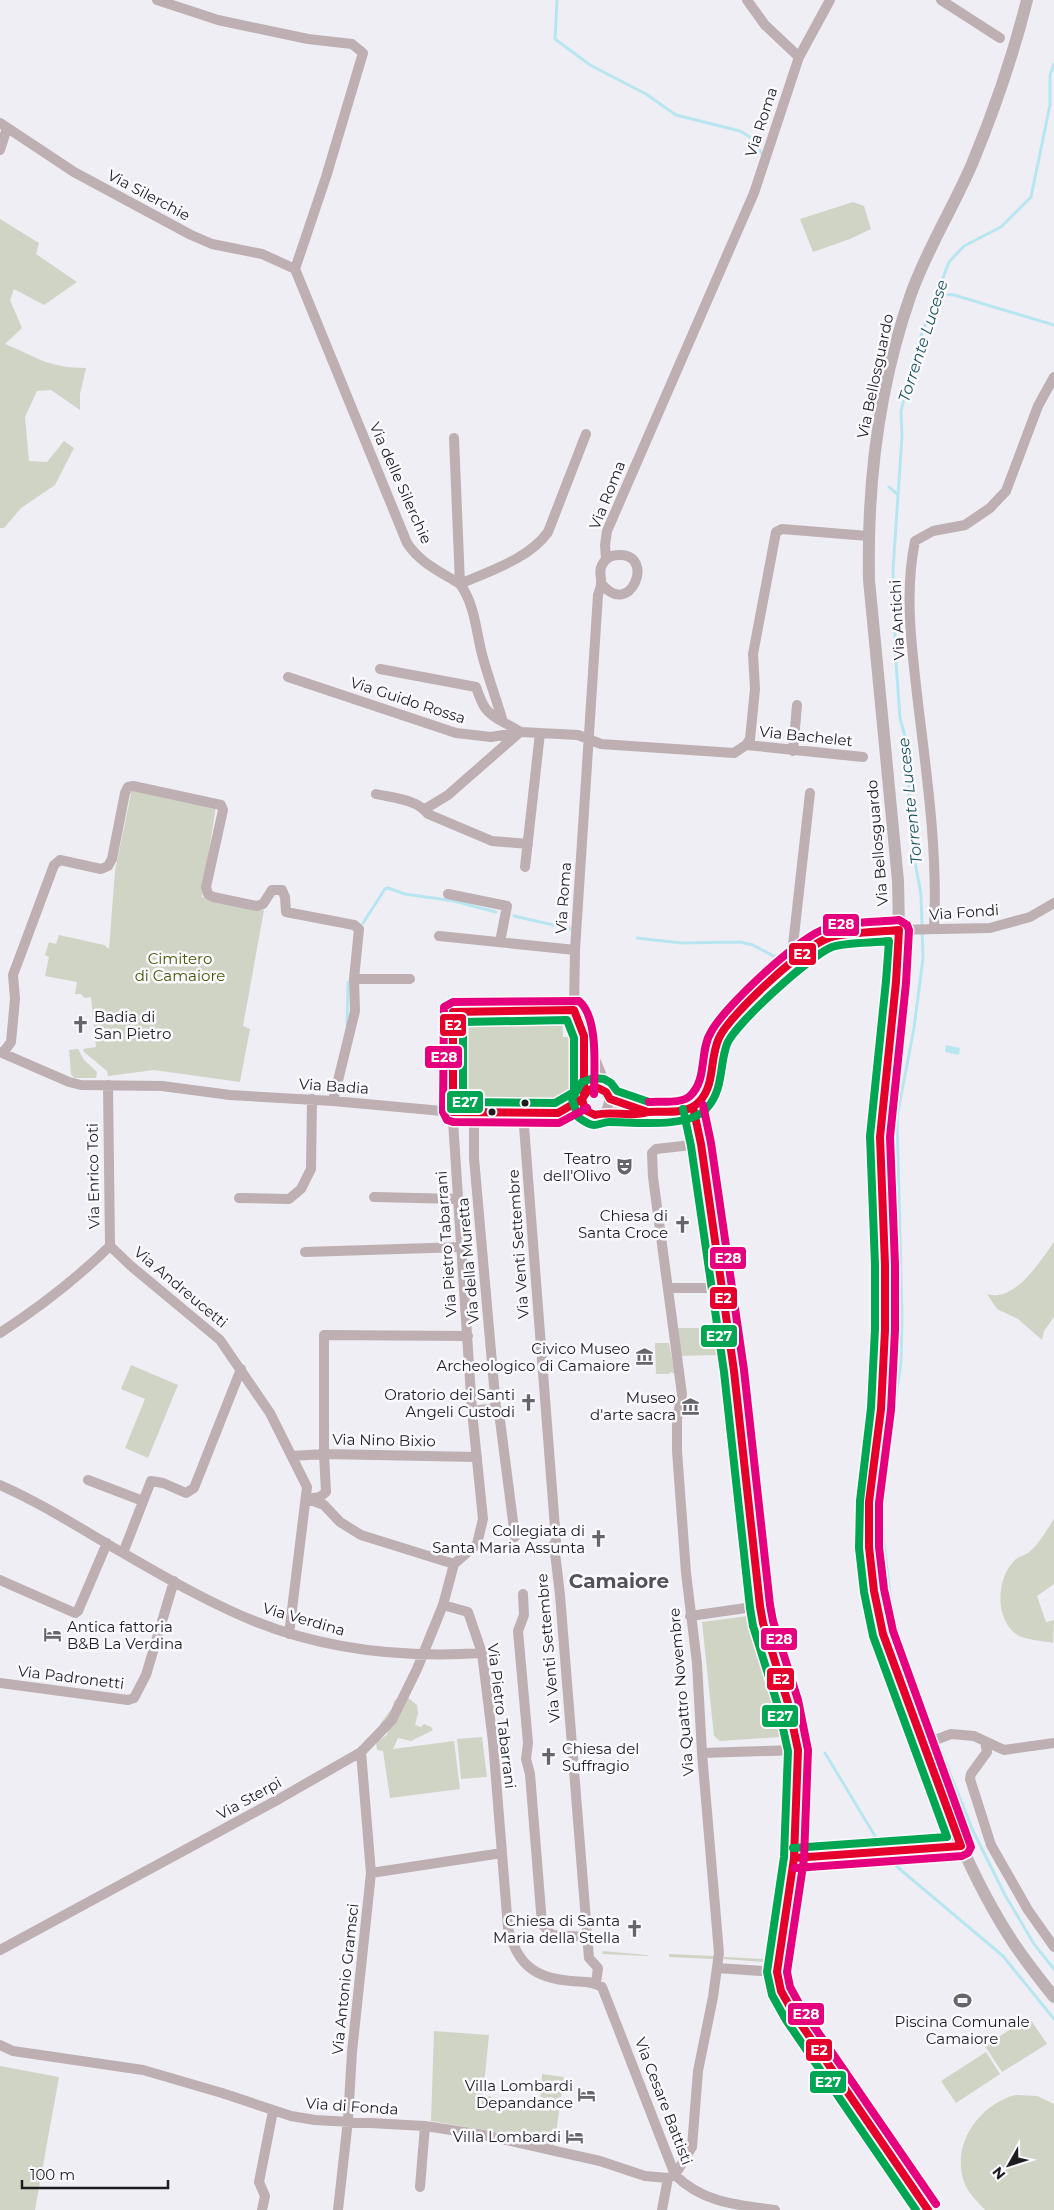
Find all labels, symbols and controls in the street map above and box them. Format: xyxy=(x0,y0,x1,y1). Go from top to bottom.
street label: Via Roma xyxy=(741,85,781,159)
street label: Via Silerchie xyxy=(104,165,194,225)
water label: Torrente Lucese xyxy=(894,277,952,405)
street label: Via Bellosguardo xyxy=(853,312,897,440)
street label: Via delle Silerchie xyxy=(366,419,436,547)
street label: Via Roma xyxy=(585,458,629,532)
street label: Via Antichi xyxy=(885,579,909,661)
street label: Via Guido Rossa xyxy=(348,672,468,728)
street label: Via Bachelet xyxy=(758,722,854,750)
water label: Torrente Lucese xyxy=(894,737,926,865)
street label: Via Bellosguardo xyxy=(862,779,892,907)
street label: Via Roma xyxy=(551,861,575,935)
street label: Via Fondi xyxy=(928,900,1000,924)
line badge: E28 xyxy=(822,913,860,937)
text: E28 xyxy=(828,915,854,933)
line badge: E2 xyxy=(788,942,817,966)
text: E2 xyxy=(793,945,811,963)
park label: Cimitero di Camaiore xyxy=(135,949,225,985)
place label: Badia di San Pietro xyxy=(94,1007,171,1043)
line badge: E2 xyxy=(439,1013,467,1037)
church icon: Badia di San Pietro xyxy=(70,1015,90,1035)
text: E2 xyxy=(444,1016,462,1034)
line badge: E28 xyxy=(424,1045,463,1069)
text: E28 xyxy=(431,1048,457,1066)
street label: Via Badia xyxy=(298,1074,370,1098)
line badge: E27 xyxy=(446,1090,484,1114)
text: E27 xyxy=(452,1093,478,1111)
unlabelled marker xyxy=(520,1098,530,1108)
unlabelled marker xyxy=(487,1107,497,1117)
street label: Via Enrico Toti xyxy=(83,1123,103,1229)
place label: Teatro dell'Olivo xyxy=(543,1149,611,1185)
theatre icon: Teatro dell'Olivo xyxy=(615,1157,635,1177)
street label: Via Venti Settembre xyxy=(503,1169,533,1319)
street label: Via Pietro Tabarrani xyxy=(431,1170,461,1318)
street label: Via della Muretta xyxy=(453,1197,483,1325)
place label: Chiesa di Santa Croce xyxy=(578,1206,668,1242)
church icon: Chiesa di Santa Croce xyxy=(672,1214,692,1234)
street label: Via Andreucetti xyxy=(130,1242,232,1332)
line badge: E28 xyxy=(709,1246,747,1270)
text: E28 xyxy=(715,1249,741,1267)
line badge: E2 xyxy=(709,1286,738,1310)
text: E2 xyxy=(714,1289,732,1307)
line badge: E27 xyxy=(700,1324,738,1348)
text: E27 xyxy=(706,1327,732,1345)
place label: Civico Museo Archeologico di Camaiore xyxy=(436,1339,630,1375)
museum icon: Civico Museo Archeologico di Camaiore xyxy=(634,1347,654,1367)
place label: Oratorio dei Santi Angeli Custodi xyxy=(384,1385,515,1421)
place label: Museo d'arte sacra xyxy=(590,1388,676,1424)
church icon: Oratorio dei Santi Angeli Custodi xyxy=(519,1393,539,1413)
museum icon: Museo d'arte sacra xyxy=(680,1396,700,1416)
street label: Via Nino Bixio xyxy=(332,1430,436,1450)
place label: Collegiata di Santa Maria Assunta xyxy=(432,1521,585,1557)
church icon: Collegiata di Santa Maria Assunta xyxy=(589,1529,609,1549)
district label: Camaiore xyxy=(569,1569,669,1593)
street label: Via Venti Settembre xyxy=(532,1572,564,1724)
street label: Via Verdina xyxy=(261,1598,347,1640)
street label: Via Quattro Novembre xyxy=(664,1607,698,1777)
place label: Antica fattoria B&B La Verdina xyxy=(67,1617,183,1653)
hotel icon: Antica fattoria B&B La Verdina xyxy=(43,1625,63,1645)
line badge: E28 xyxy=(760,1627,798,1651)
text: E28 xyxy=(766,1630,792,1648)
street label: Via Pietro Tabarrani xyxy=(484,1642,520,1790)
street label: Via Padronetti xyxy=(17,1661,125,1693)
line badge: E2 xyxy=(766,1667,795,1691)
text: E2 xyxy=(772,1670,790,1688)
line badge: E27 xyxy=(761,1704,799,1728)
text: E27 xyxy=(767,1707,793,1725)
place label: Chiesa del Suffragio xyxy=(562,1739,639,1775)
church icon: Chiesa del Suffragio xyxy=(538,1747,558,1767)
street label: Via Sterpi xyxy=(213,1772,285,1824)
street label: Via Antonio Gramsci xyxy=(328,1902,362,2056)
place label: Chiesa di Santa Maria della Stella xyxy=(493,1911,620,1947)
church icon: Chiesa di Santa Maria della Stella xyxy=(624,1919,644,1939)
sports icon: Piscina Comunale Camaiore xyxy=(952,1990,972,2010)
line badge: E28 xyxy=(787,2002,825,2026)
text: E28 xyxy=(793,2005,819,2023)
place label: Piscina Comunale Camaiore xyxy=(894,2012,1030,2048)
street label: Via Cesare Battisti xyxy=(631,2035,697,2167)
line badge: E2 xyxy=(805,2038,833,2062)
text: E2 xyxy=(810,2041,828,2059)
line badge: E27 xyxy=(809,2070,847,2094)
text: E27 xyxy=(815,2073,841,2091)
place label: Villa Lombardi Depandance xyxy=(465,2076,573,2112)
hotel icon: Villa Lombardi Depandance xyxy=(577,2084,597,2104)
street label: Via di Fonda xyxy=(305,2093,399,2119)
hotel icon: Villa Lombardi xyxy=(565,2126,585,2146)
place label: Villa Lombardi xyxy=(453,2127,561,2146)
north arrow xyxy=(984,2140,1034,2190)
scale bar xyxy=(22,2158,169,2190)
text: N xyxy=(988,2163,1009,2183)
text: 100 m xyxy=(30,2165,75,2184)

